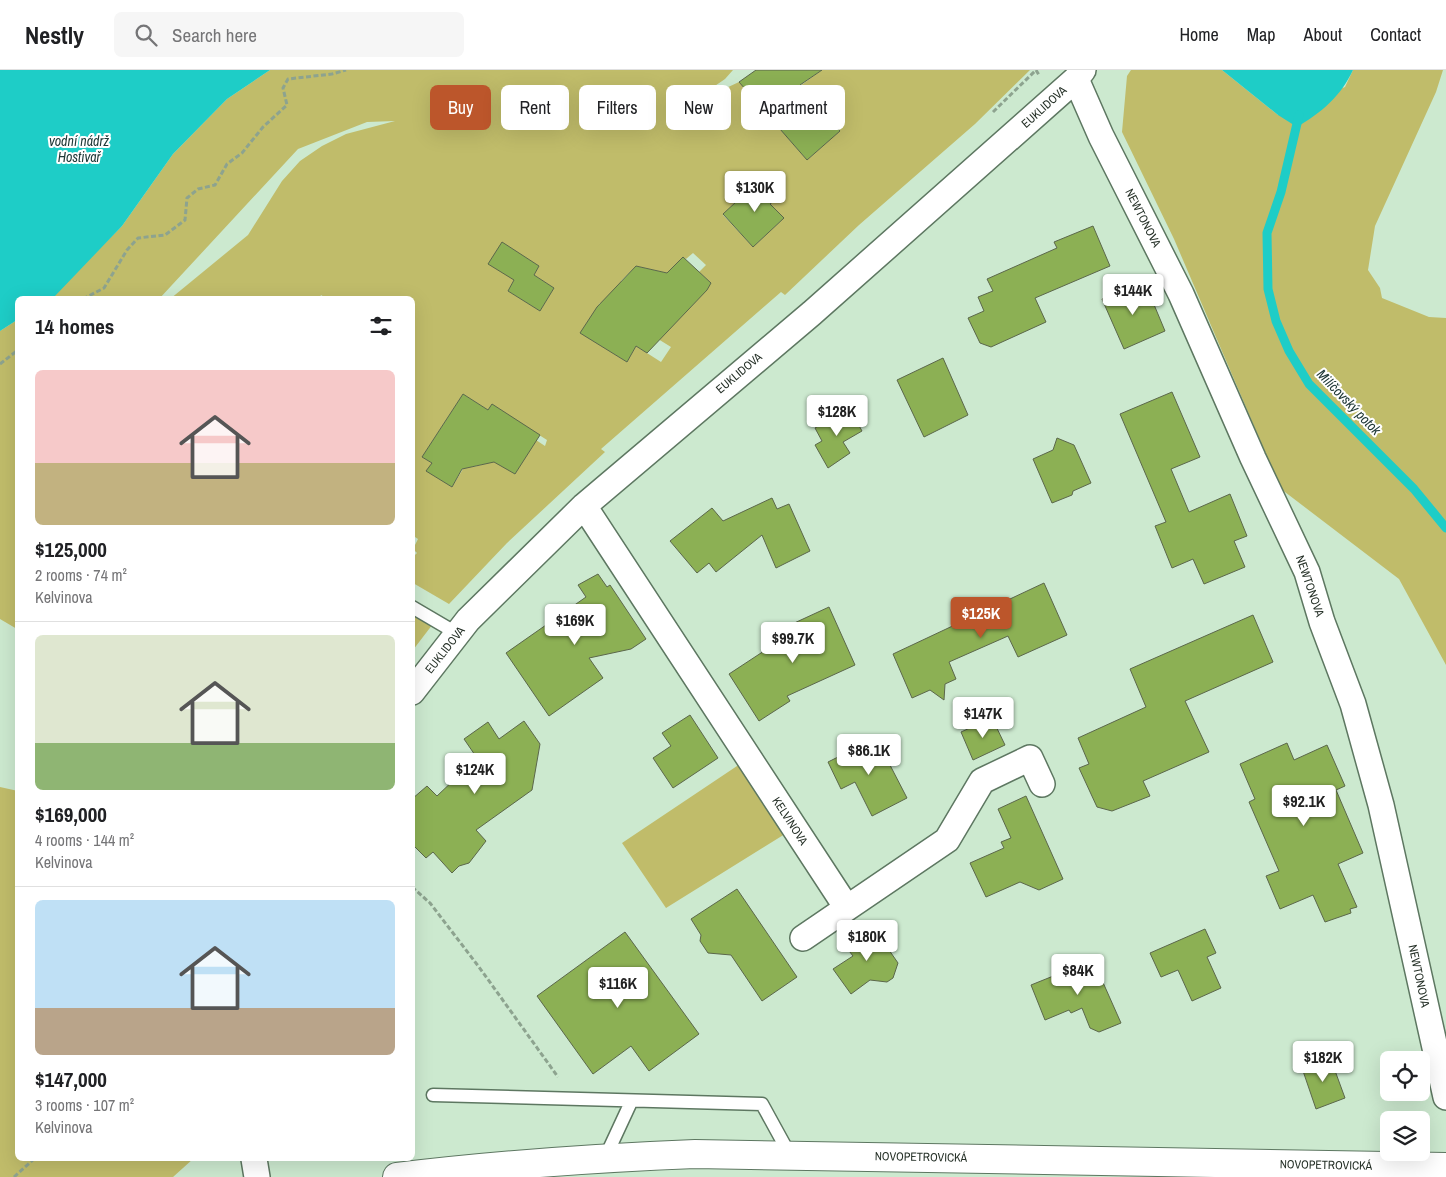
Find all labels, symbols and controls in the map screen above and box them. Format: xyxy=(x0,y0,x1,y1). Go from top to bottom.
search box xyxy=(114,12,464,57)
text: Nestly xyxy=(25,19,84,51)
icon: search xyxy=(132,21,160,49)
text: Search here xyxy=(172,22,257,48)
text: Home xyxy=(1179,22,1219,47)
text: Map xyxy=(1247,22,1276,47)
text: About xyxy=(1304,22,1342,47)
text: Contact xyxy=(1370,22,1421,47)
street label: EUKLIDOVA xyxy=(1018,82,1070,132)
chip: Buy xyxy=(430,85,491,130)
chip: Rent xyxy=(501,85,569,130)
chip: Filters xyxy=(579,85,656,130)
chip: New xyxy=(666,85,731,130)
chip: Apartment xyxy=(741,85,845,130)
water label: vodní nádrž Hostivař xyxy=(49,132,109,166)
pin: $130K xyxy=(720,170,790,213)
text: $130K xyxy=(736,176,774,198)
street label: NEWTONOVA xyxy=(1121,186,1165,250)
pin: $144K xyxy=(1098,274,1168,316)
text: $144K xyxy=(1114,279,1152,301)
text: 14 homes xyxy=(35,312,114,341)
icon: filters xyxy=(367,312,395,340)
street label: EUKLIDOVA xyxy=(713,349,766,397)
water label: Milíčovský potok xyxy=(1313,365,1386,440)
pin: $128K xyxy=(802,394,872,437)
text: $128K xyxy=(818,400,856,422)
icon: home xyxy=(170,402,260,492)
text: $125,000 xyxy=(35,535,107,564)
street label: NEWTONOVA xyxy=(1292,553,1328,619)
text: 2 rooms · 74 m² xyxy=(35,564,127,586)
text: Kelvinova xyxy=(35,586,93,608)
pin: $125K xyxy=(946,596,1016,639)
text: $125K xyxy=(962,602,1000,624)
pin: $169K xyxy=(540,604,610,646)
text: $169K xyxy=(556,609,594,631)
pin: $99.7K xyxy=(752,622,834,664)
street label: EUKLIDOVA xyxy=(422,623,469,677)
text: $99.7K xyxy=(772,627,814,649)
icon: home xyxy=(170,668,260,758)
pin: $147K xyxy=(948,696,1018,739)
text: $147K xyxy=(964,702,1002,724)
pin: $86.1K xyxy=(828,734,910,776)
text: $86.1K xyxy=(848,739,890,761)
pin: $124K xyxy=(440,752,510,795)
text: $124K xyxy=(456,758,494,780)
pin: $92.1K xyxy=(1263,784,1345,827)
text: $92.1K xyxy=(1283,790,1325,812)
street label: KELVINOVA xyxy=(768,794,812,849)
text: $169,000 xyxy=(35,800,107,829)
text: 4 rooms · 144 m² xyxy=(35,829,134,851)
text: Kelvinova xyxy=(35,851,93,873)
pin: $180K xyxy=(832,920,902,962)
text: $180K xyxy=(848,925,886,947)
icon: home xyxy=(170,933,260,1023)
street label: NEWTONOVA xyxy=(1405,943,1434,1009)
pin: $84K xyxy=(1048,954,1108,996)
text: $84K xyxy=(1062,959,1094,981)
pin: $116K xyxy=(583,966,653,1009)
text: $116K xyxy=(599,972,637,994)
pin: $182K xyxy=(1288,1040,1358,1083)
text: $182K xyxy=(1304,1046,1342,1068)
map controls xyxy=(1380,1051,1430,1161)
button: locate xyxy=(1380,1051,1430,1101)
text: $147,000 xyxy=(35,1065,107,1094)
text: 3 rooms · 107 m² xyxy=(35,1094,134,1116)
button: layers xyxy=(1380,1111,1430,1161)
text: Kelvinova xyxy=(35,1116,93,1138)
street label: NOVOPETROVICKÁ xyxy=(875,1148,968,1166)
street label: NOVOPETROVICKÁ xyxy=(1280,1156,1373,1174)

